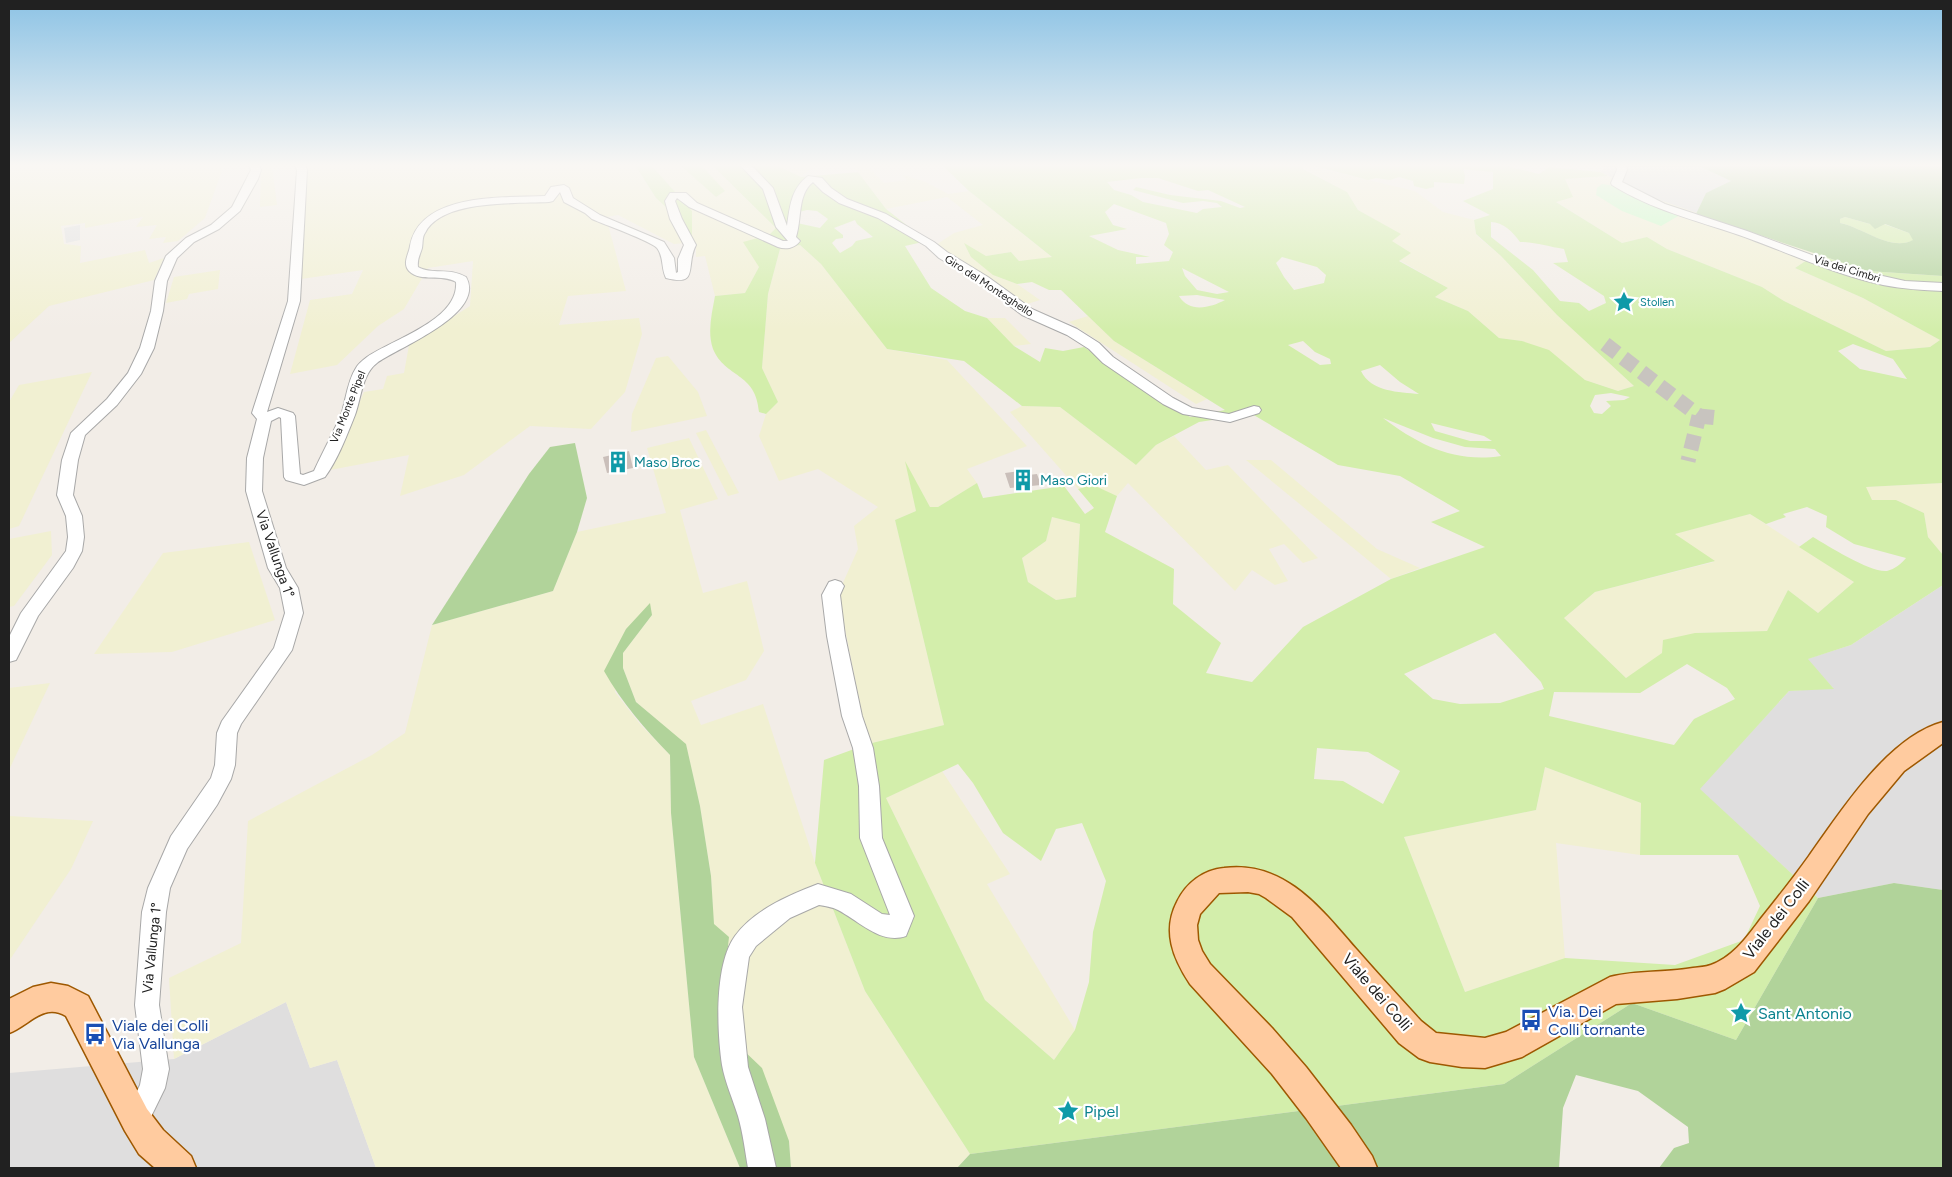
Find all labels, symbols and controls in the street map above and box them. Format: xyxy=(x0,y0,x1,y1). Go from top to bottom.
street label: Giro del Monteghello xyxy=(942,252,1036,320)
street label: Via dei Cimbri xyxy=(1812,253,1882,285)
place icon: Stollen xyxy=(1611,289,1637,315)
place label: Stollen xyxy=(1640,296,1674,309)
street label: Via Monte Pipel xyxy=(328,369,368,445)
building icon: Maso Broc xyxy=(605,449,631,475)
place label: Maso Broc xyxy=(634,454,700,471)
building icon: Maso Giori xyxy=(1010,467,1036,493)
place label: Maso Giori xyxy=(1040,472,1107,489)
street label: Via Vallunga 1° xyxy=(252,508,298,600)
street label: Viale dei Colli xyxy=(1739,875,1813,963)
street label: Via Vallunga 1° xyxy=(139,902,165,994)
street label: Viale dei Colli xyxy=(1338,949,1416,1035)
place icon: Sant Antonio xyxy=(1728,1000,1754,1026)
place label: Via. Dei Colli tornante xyxy=(1548,1002,1645,1039)
place label: Sant Antonio xyxy=(1758,1004,1852,1023)
bus stop icon: Via. Dei Colli tornante xyxy=(1518,1007,1544,1033)
place label: Viale dei Colli Via Vallunga xyxy=(112,1016,209,1053)
bus stop icon: Viale dei Colli Via Vallunga xyxy=(82,1021,108,1047)
place icon: Pipel xyxy=(1055,1098,1081,1124)
place label: Pipel xyxy=(1084,1102,1119,1121)

